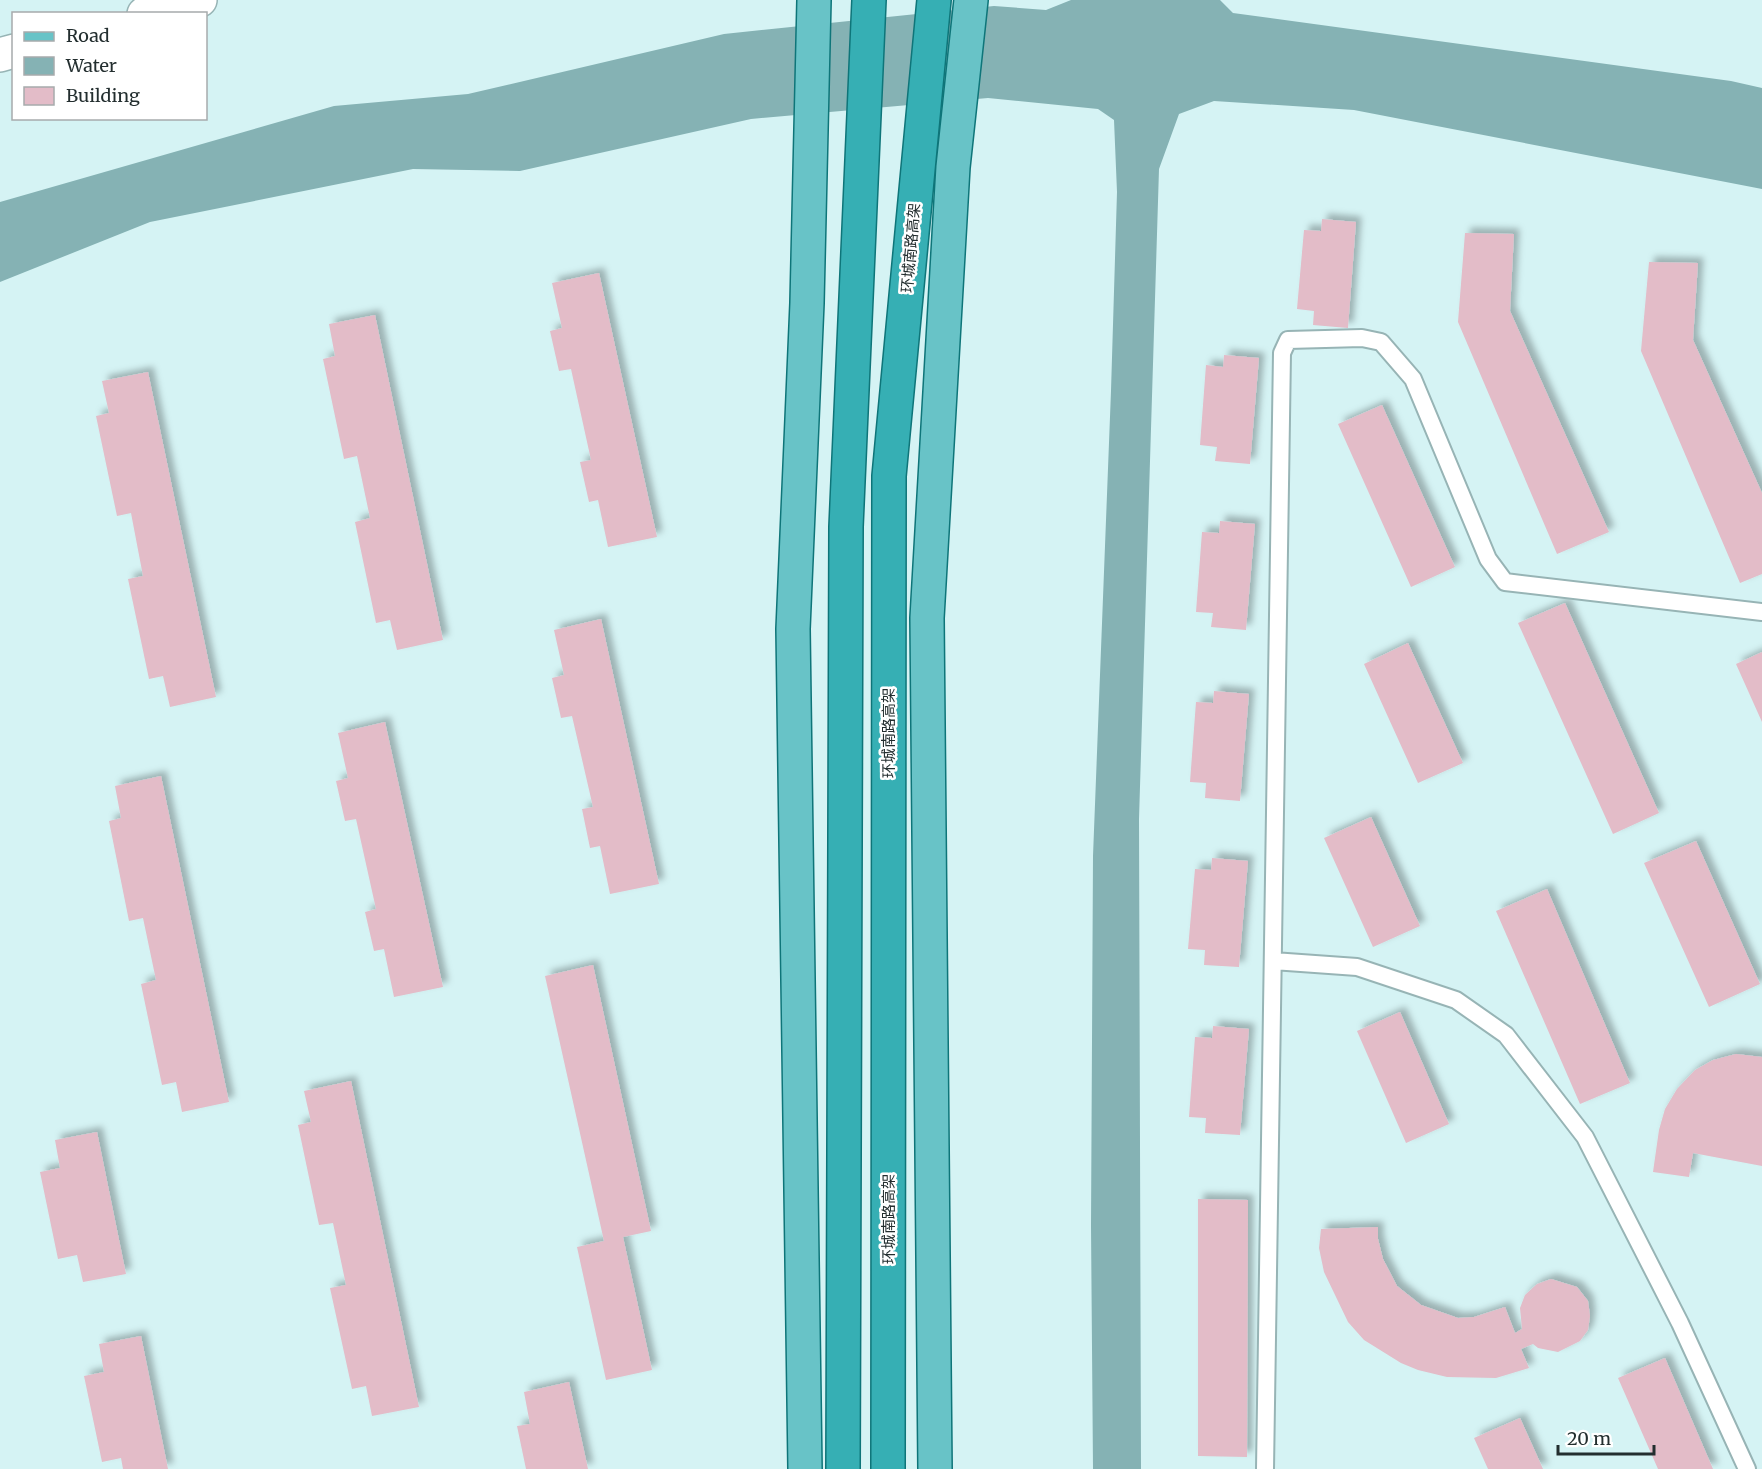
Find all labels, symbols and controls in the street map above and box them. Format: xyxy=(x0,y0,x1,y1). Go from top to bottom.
legend xyxy=(12,12,207,120)
text: Road xyxy=(66,24,110,47)
text: Water xyxy=(65,54,117,77)
text: Building xyxy=(66,84,140,107)
street label: 环城南路高架 xyxy=(897,202,924,294)
street label: 环城南路高架 xyxy=(879,688,898,778)
street label: 环城南路高架 xyxy=(879,1174,898,1264)
scale bar xyxy=(1558,1418,1654,1456)
text: 20 m xyxy=(1567,1427,1611,1450)

